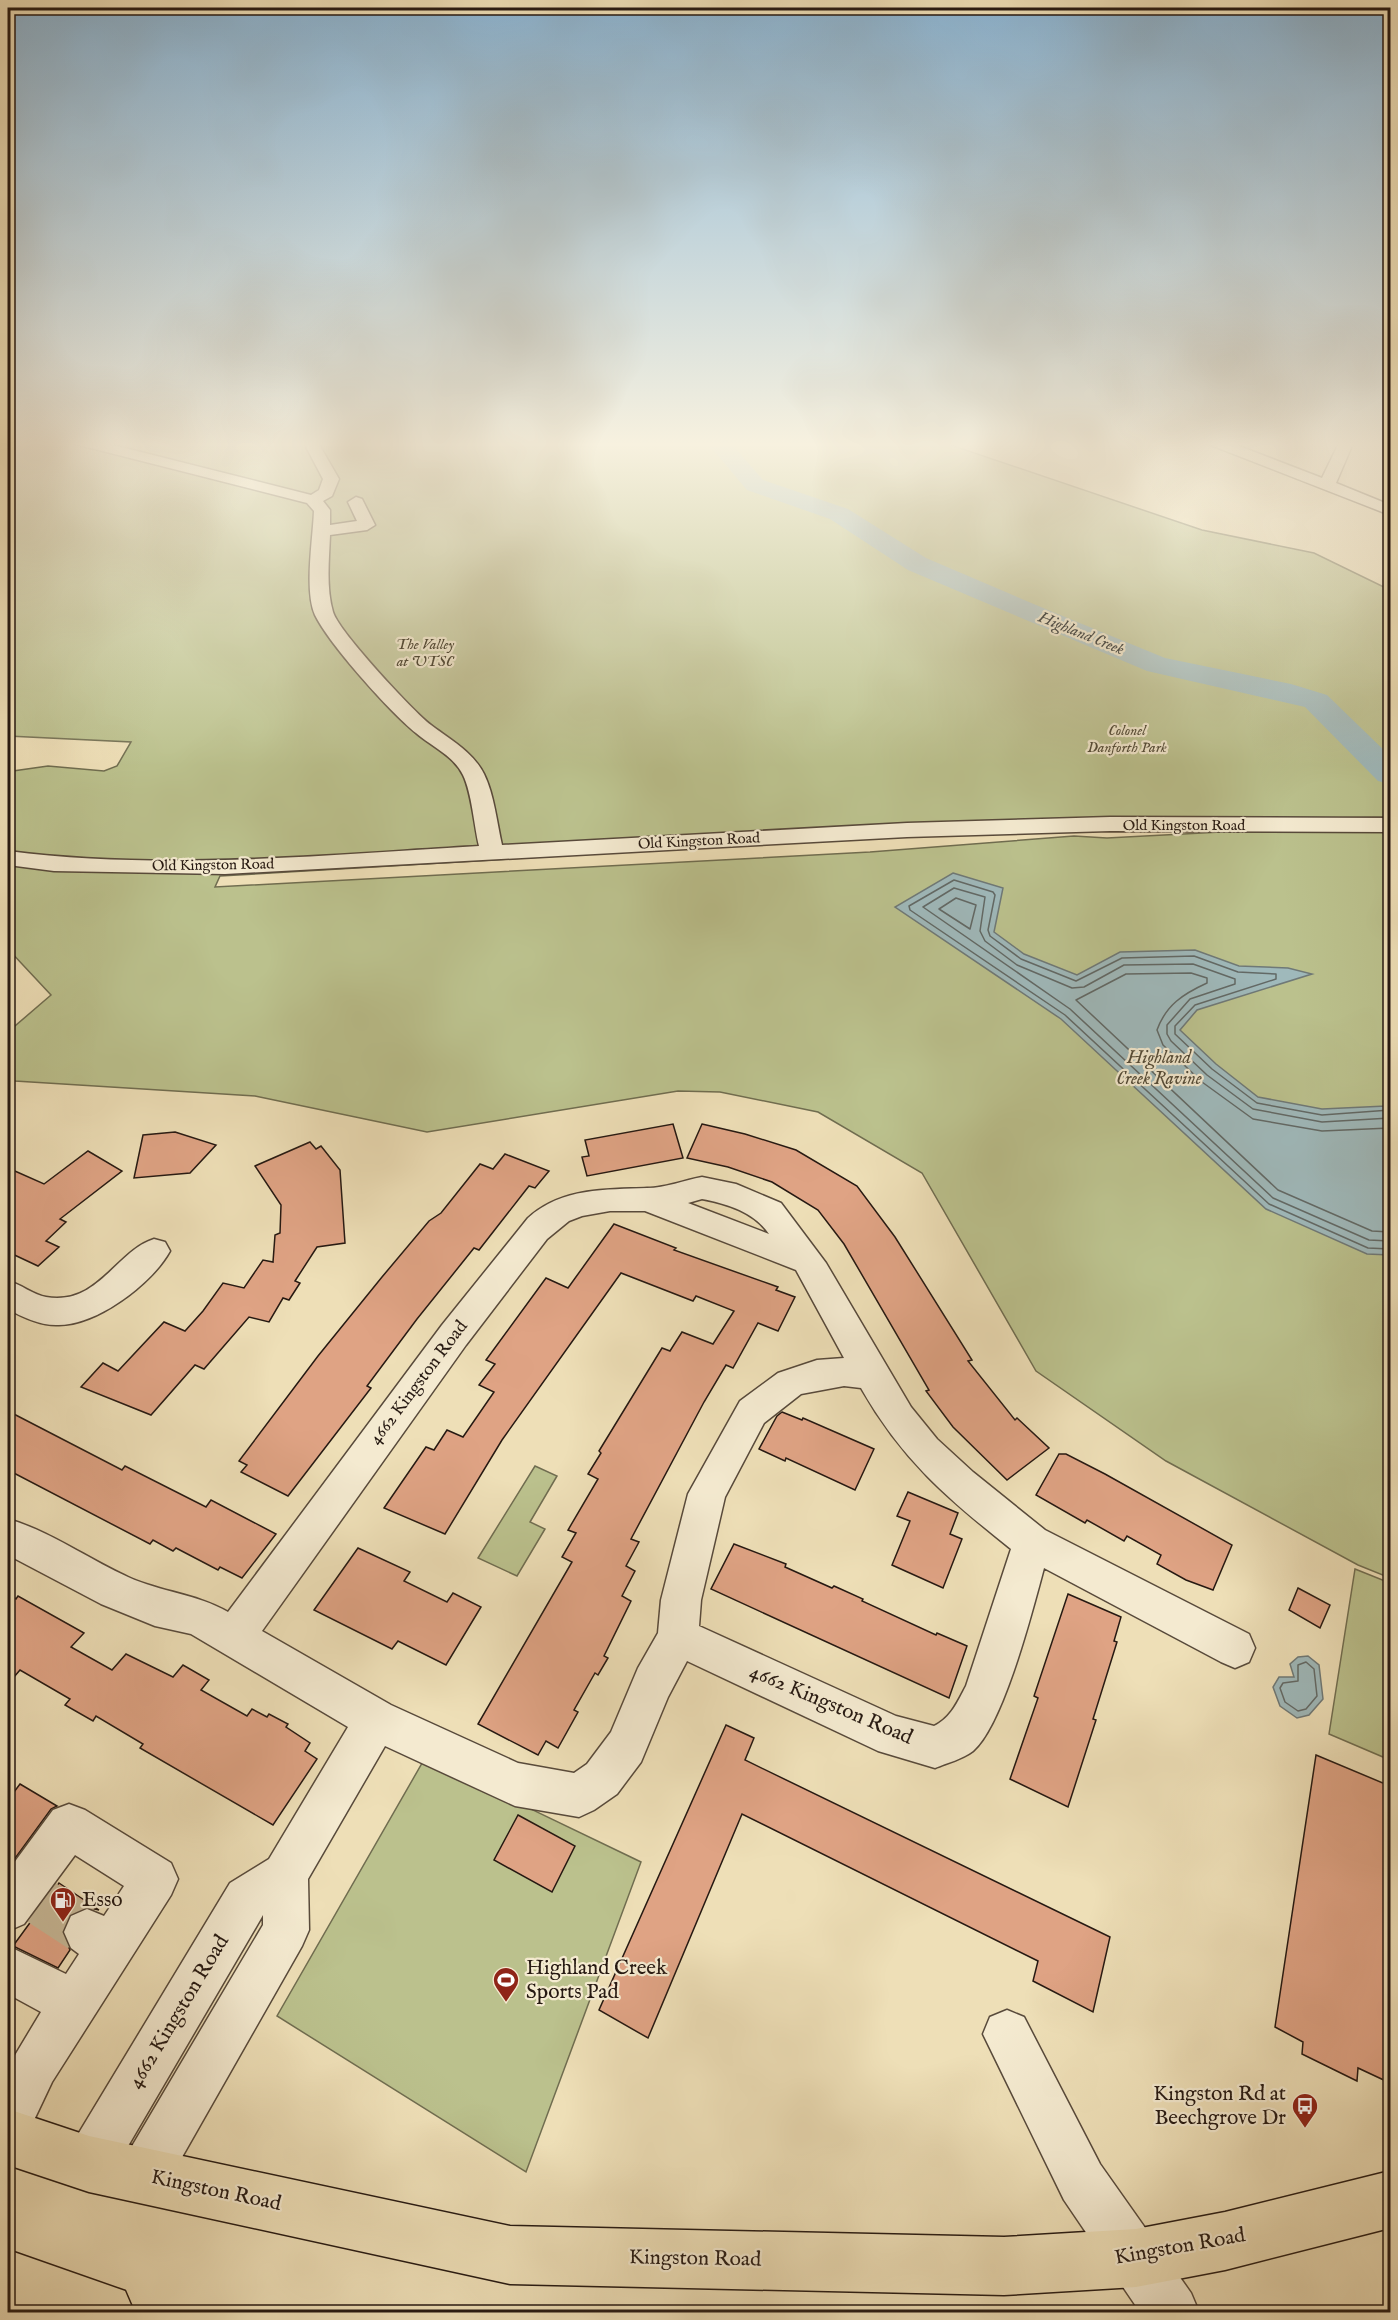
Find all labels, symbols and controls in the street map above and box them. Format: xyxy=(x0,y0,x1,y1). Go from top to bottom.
water label: Highland Creek xyxy=(1034,607,1127,660)
park label: The Valley at UTSC xyxy=(396,635,455,671)
park label: Colonel Danforth Park xyxy=(1087,721,1167,757)
street label: Old Kingston Road xyxy=(1123,816,1246,835)
street label: Old Kingston Road xyxy=(637,828,762,854)
street label: Old Kingston Road xyxy=(152,854,275,876)
park label: Highland Creek Ravine xyxy=(1116,1047,1202,1091)
street label: 4662 Kingston Road xyxy=(365,1316,474,1450)
street label: 4662 Kingston Road xyxy=(745,1658,917,1752)
fuel station icon: Esso xyxy=(48,1885,78,1923)
place label: Esso xyxy=(82,1887,123,1914)
street label: 4662 Kingston Road xyxy=(122,1929,236,2094)
place label: Highland Creek Sports Pad xyxy=(526,1955,668,2006)
sports icon: Highland Creek Sports Pad xyxy=(491,1965,521,2003)
place label: Kingston Rd at Beechgrove Dr xyxy=(1153,2081,1286,2132)
bus stop icon: Kingston Rd at Beechgrove Dr xyxy=(1290,2091,1320,2129)
street label: Kingston Road xyxy=(148,2164,284,2218)
street label: Kingston Road xyxy=(1112,2222,1248,2272)
street label: Kingston Road xyxy=(629,2244,762,2274)

